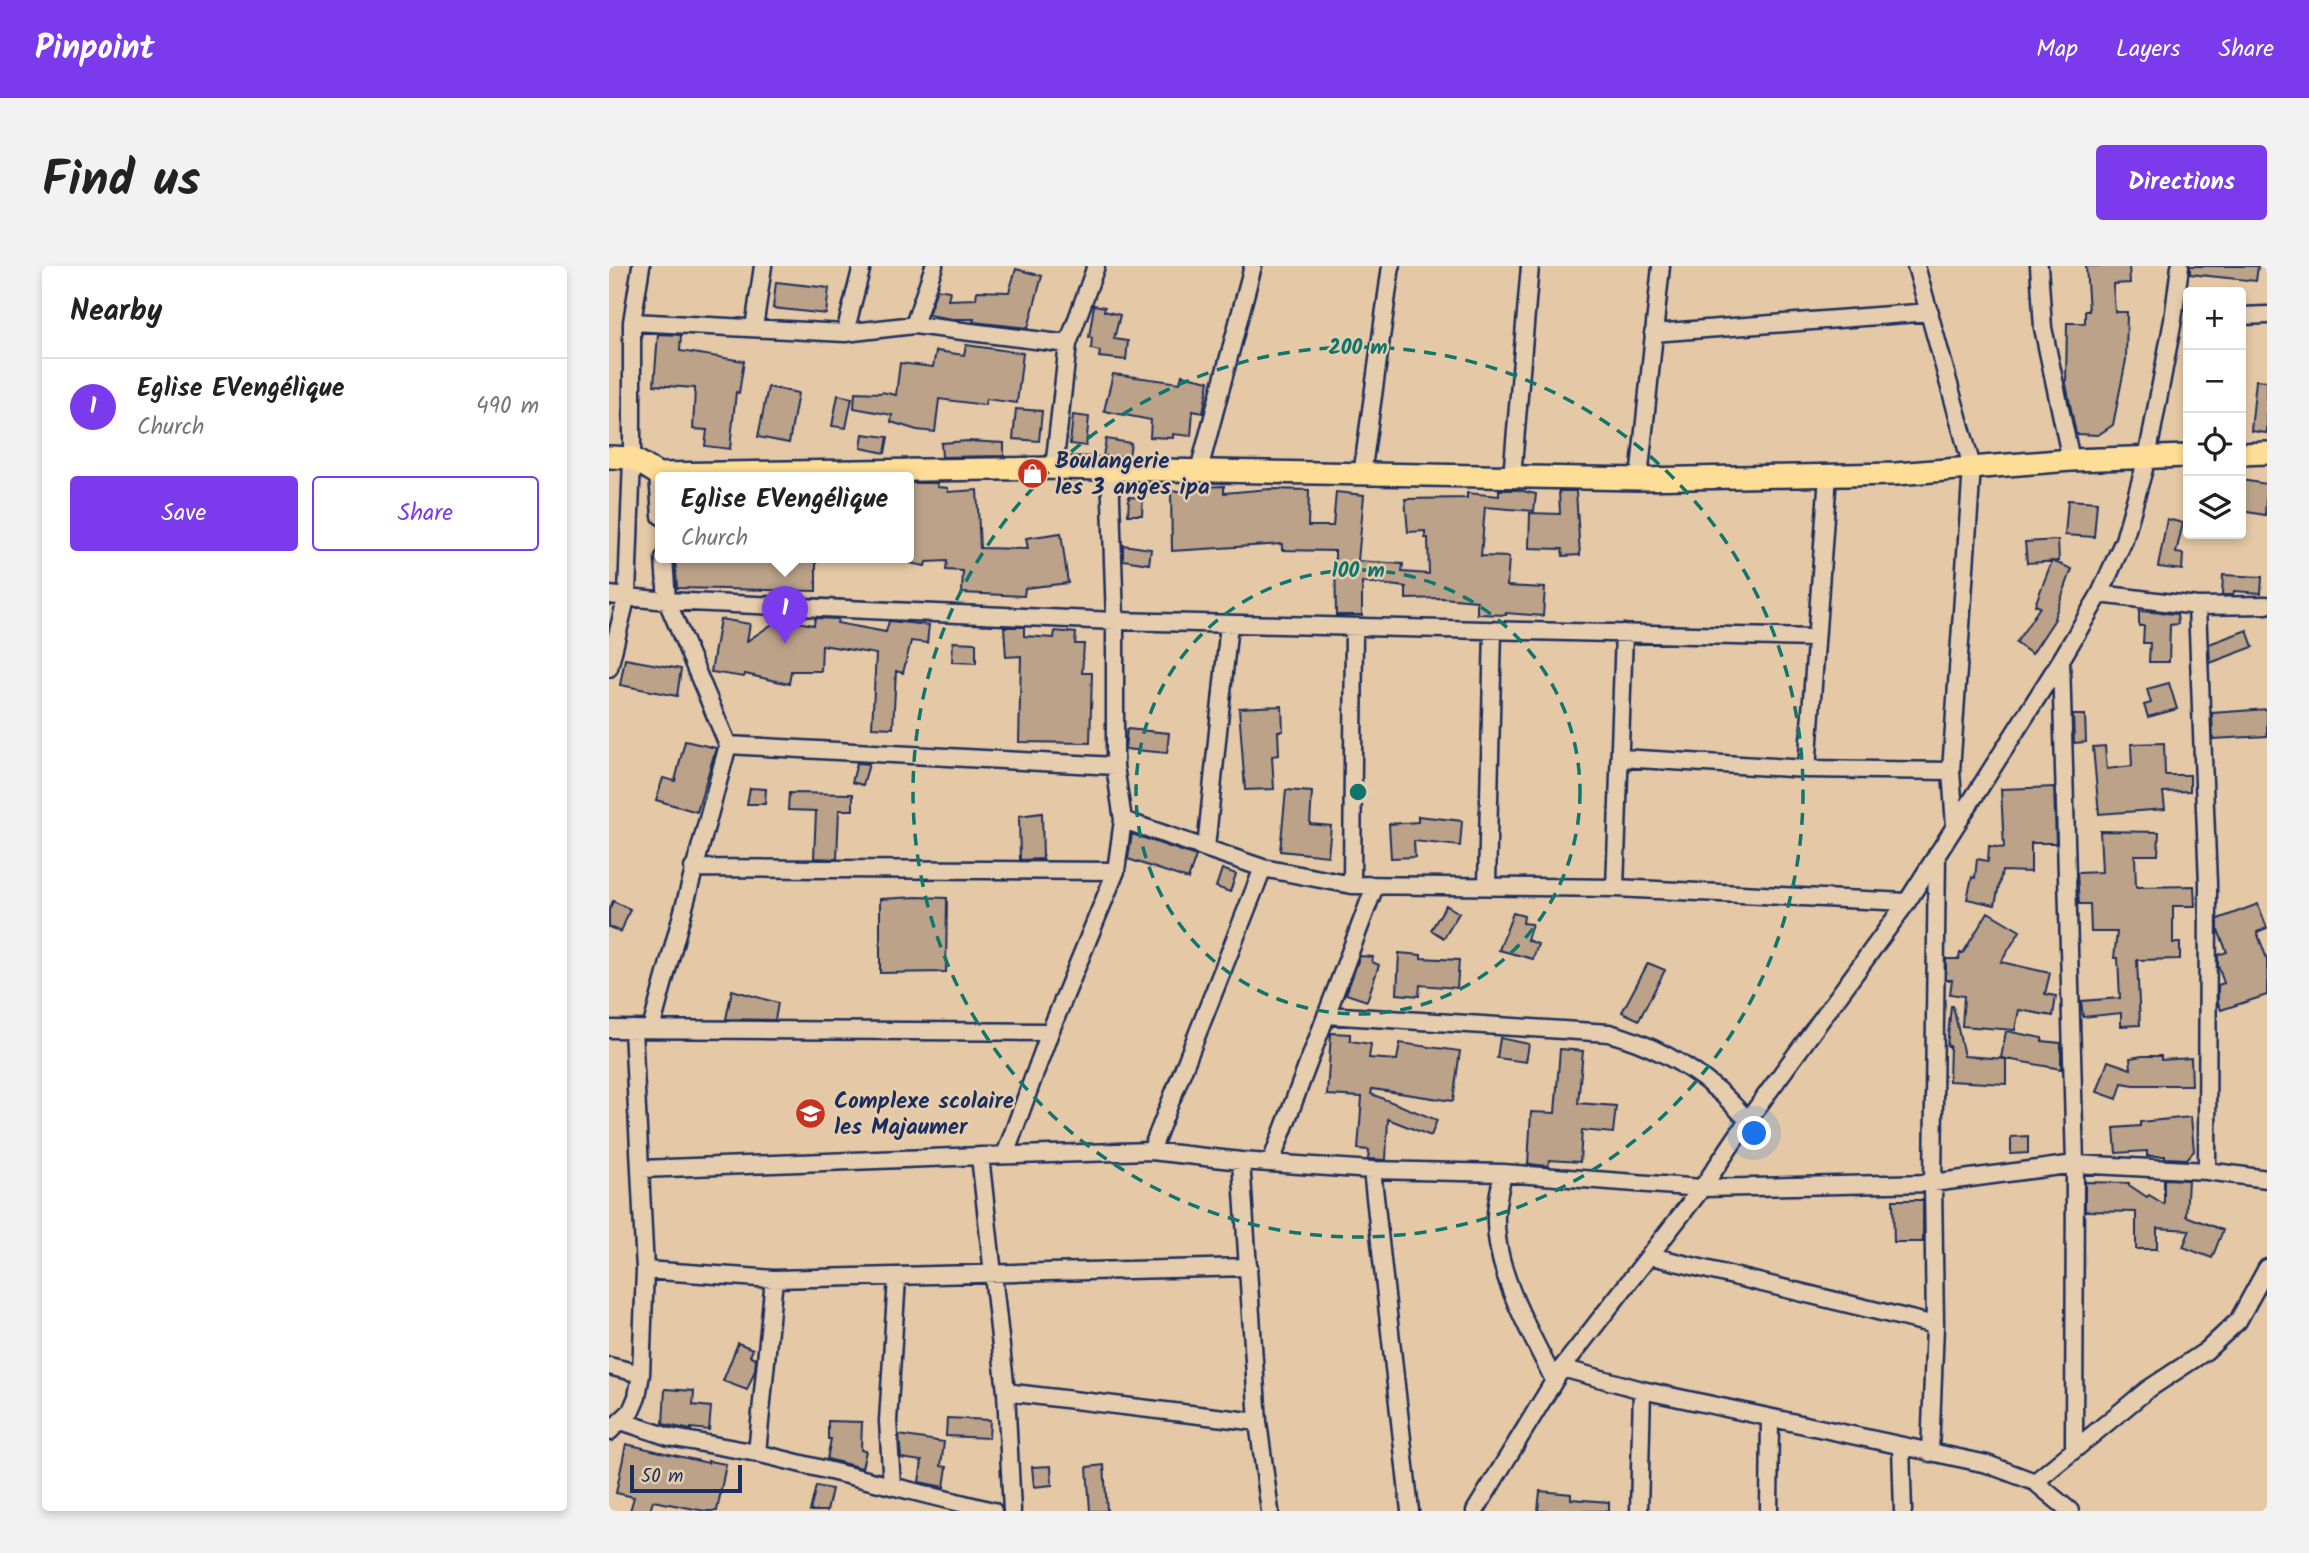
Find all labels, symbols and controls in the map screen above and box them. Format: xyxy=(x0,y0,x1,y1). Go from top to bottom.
text: Pinpoint xyxy=(35,23,155,76)
text: Map xyxy=(2036,30,2078,69)
text: Layers xyxy=(2116,30,2180,69)
text: Share xyxy=(2218,30,2274,69)
text: Find us xyxy=(42,143,200,221)
button: Directions xyxy=(2096,145,2267,220)
map controls xyxy=(2183,287,2246,539)
button: + xyxy=(2183,287,2246,350)
text: Nearby xyxy=(70,288,162,336)
text: 200 m xyxy=(1328,332,1388,365)
button: − xyxy=(2183,350,2246,413)
text: Eglise EVengélique xyxy=(137,368,344,410)
text: 1 xyxy=(90,389,96,425)
text: 490 m xyxy=(476,389,539,425)
text: Church xyxy=(137,410,204,446)
button: locate xyxy=(2183,413,2246,476)
place label: Boulangerie les 3 anges ipa xyxy=(1055,444,1210,506)
shop icon: Boulangerie les 3 anges ipa xyxy=(1015,456,1049,490)
popup xyxy=(655,472,914,563)
button: Save xyxy=(70,476,298,551)
button: Share xyxy=(312,476,539,551)
button: layers xyxy=(2183,476,2246,539)
text: Eglise EVengélique xyxy=(681,479,888,521)
text: Church xyxy=(681,521,748,557)
text: 100 m xyxy=(1331,555,1385,588)
pin: 1 xyxy=(762,586,808,644)
centre of rings xyxy=(1346,780,1370,804)
place label: Complexe scolaire les Majaumer xyxy=(834,1084,1014,1146)
school or university icon: Complexe scolaire les Majaumer xyxy=(794,1096,828,1130)
your location xyxy=(1737,1116,1771,1150)
scale bar xyxy=(630,1462,742,1494)
text: 50 m xyxy=(641,1462,683,1492)

